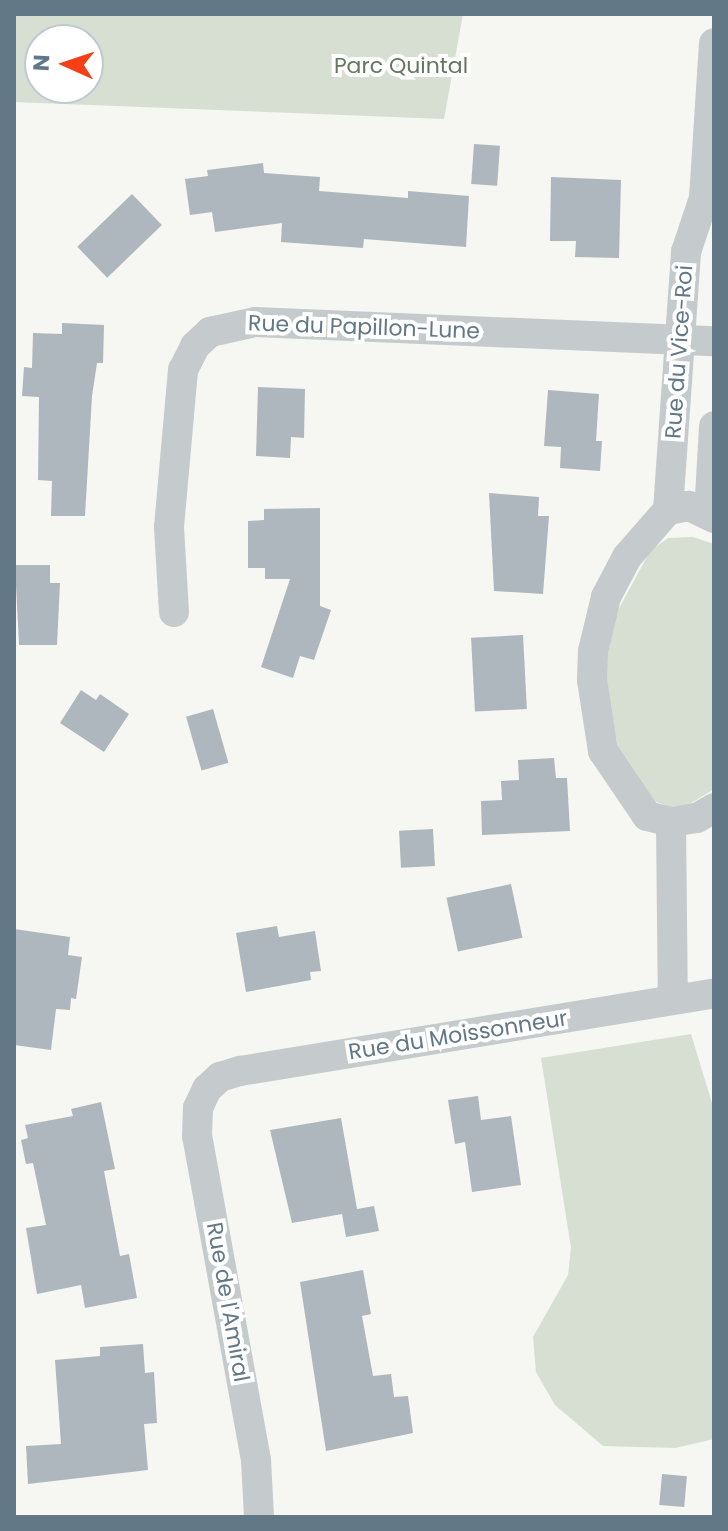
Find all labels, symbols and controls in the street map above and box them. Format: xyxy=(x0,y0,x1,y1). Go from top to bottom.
north arrow xyxy=(24,24,104,104)
park label: Parc Quintal xyxy=(334,53,468,79)
text: N xyxy=(26,54,57,72)
street label: Rue du Vice-Roi xyxy=(660,264,698,440)
street label: Rue du Papillon-Lune xyxy=(248,310,480,344)
street label: Rue du Moissonneur xyxy=(347,1005,569,1065)
street label: Rue de l'Amiral xyxy=(201,1220,255,1384)

